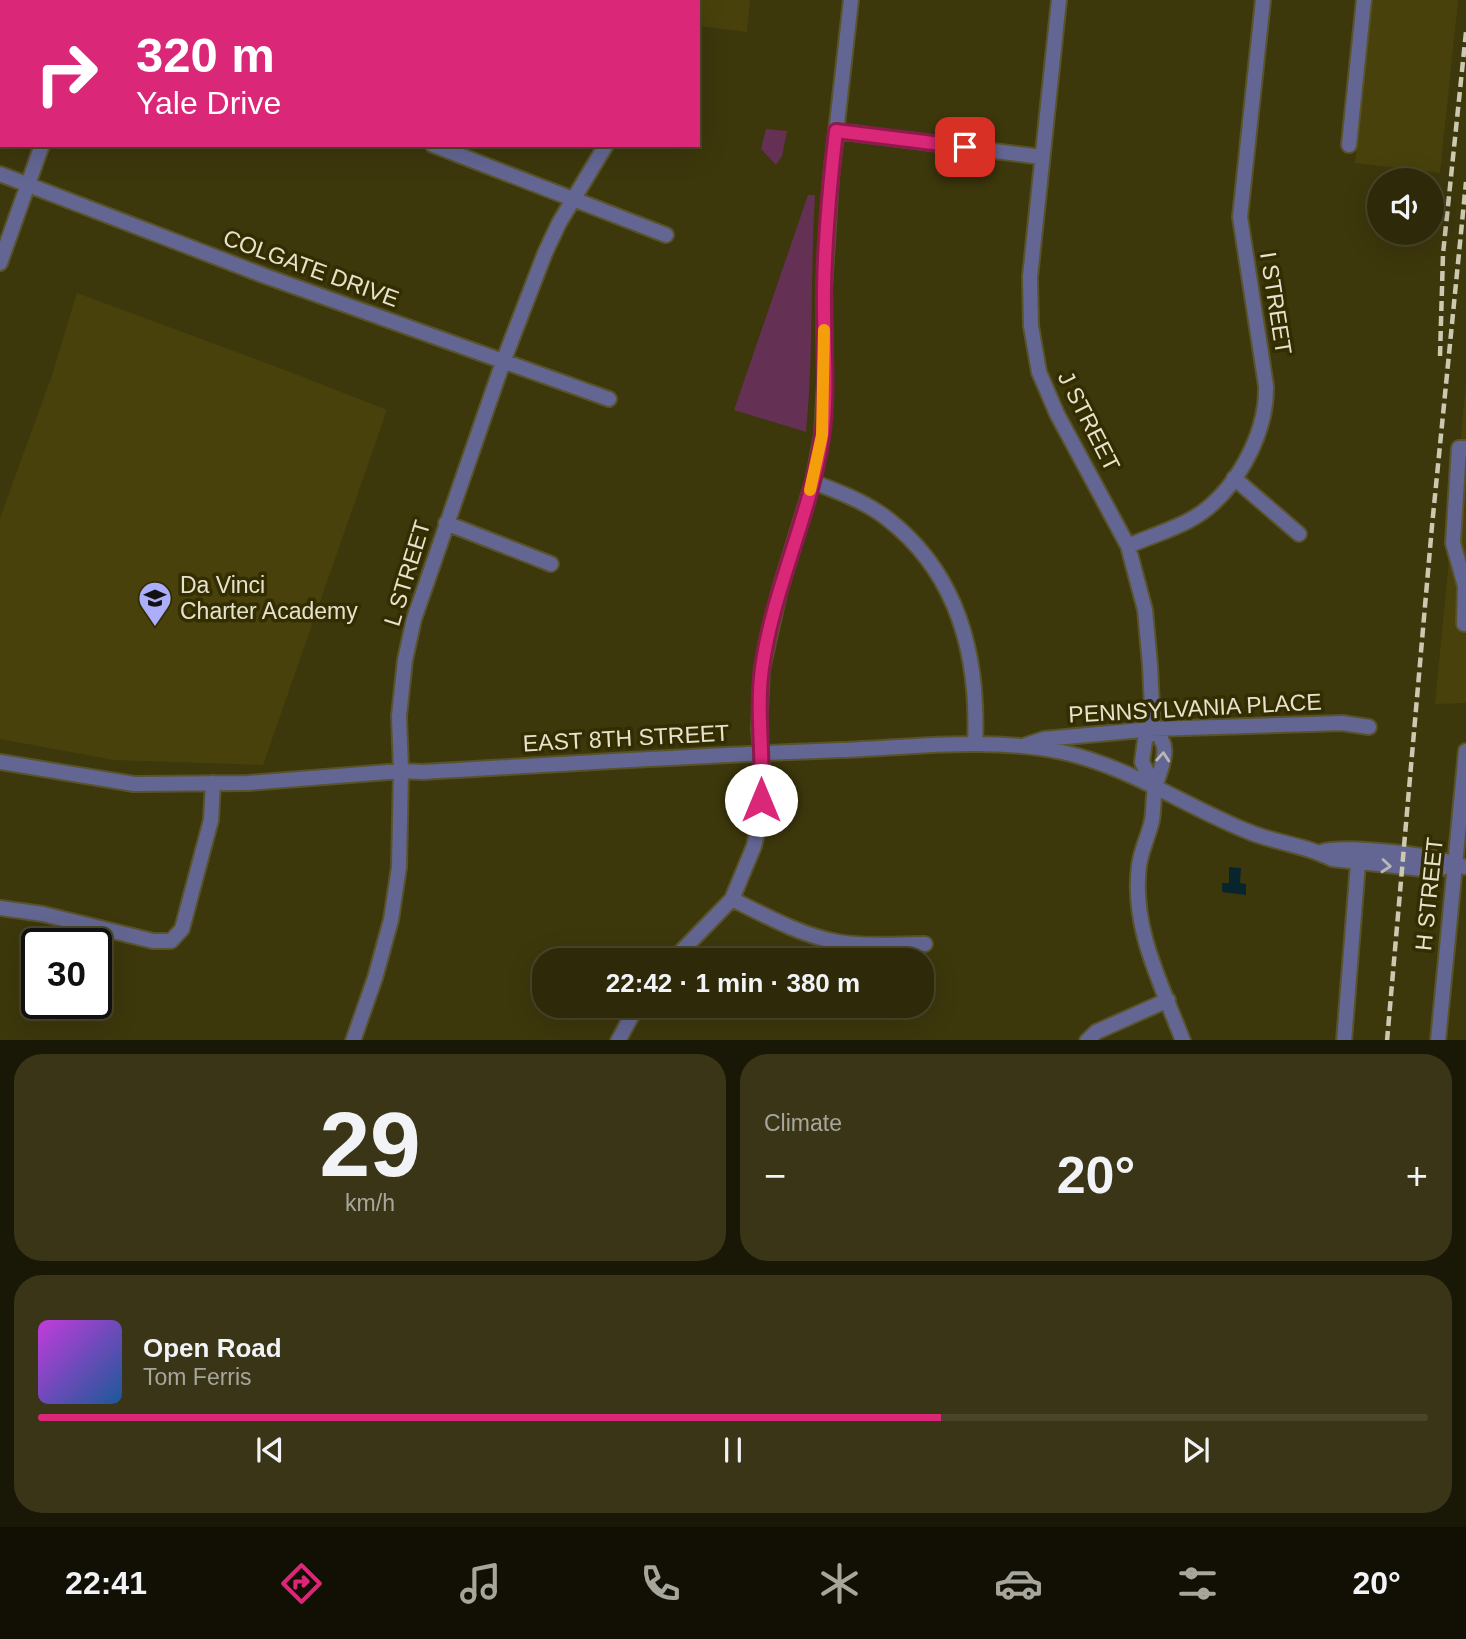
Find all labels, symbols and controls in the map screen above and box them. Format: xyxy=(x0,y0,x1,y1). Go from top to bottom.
icon: right xyxy=(21,28,112,119)
text: 320 m xyxy=(136,28,275,82)
text: Yale Drive xyxy=(136,85,281,121)
pin xyxy=(935,117,995,177)
icon: arrive xyxy=(946,128,984,166)
map controls xyxy=(1367,168,1444,245)
button: sound xyxy=(1367,168,1444,245)
street label: COLGATE DRIVE xyxy=(220,224,402,312)
street label: I STREET xyxy=(1255,250,1297,356)
street label: J STREET xyxy=(1053,367,1125,475)
street label: L STREET xyxy=(379,517,435,629)
place label: Da Vinci Charter Academy xyxy=(180,572,358,624)
school or university icon: Da Vinci Charter Academy xyxy=(136,579,174,628)
street label: PENNSYLVANIA PLACE xyxy=(1068,688,1322,728)
street label: EAST 8TH STREET xyxy=(522,720,730,756)
one-way arrow xyxy=(1155,751,1170,762)
position arrow xyxy=(724,763,798,837)
street label: H STREET xyxy=(1410,836,1448,952)
one-way arrow xyxy=(1381,858,1392,873)
speed limit sign: 30 xyxy=(21,928,112,1019)
text: 22:42 · 1 min · 380 m xyxy=(606,968,860,998)
text: 29 xyxy=(319,1094,421,1195)
text: Climate xyxy=(764,1110,842,1136)
text: 20° xyxy=(1057,1146,1135,1204)
text: − xyxy=(764,1155,786,1197)
text: + xyxy=(1406,1155,1428,1197)
text: km/h xyxy=(345,1190,395,1216)
text: Open Road xyxy=(143,1333,282,1363)
text: Tom Ferris xyxy=(143,1364,252,1390)
icon: previous xyxy=(251,1431,289,1469)
icon: pause xyxy=(714,1431,752,1469)
icon: next xyxy=(1177,1431,1215,1469)
icon: directions xyxy=(277,1559,326,1608)
icon: music xyxy=(456,1559,505,1608)
icon: phone xyxy=(636,1559,685,1608)
icon: climate xyxy=(815,1559,864,1608)
icon: car xyxy=(994,1559,1043,1608)
icon: filters xyxy=(1173,1559,1222,1608)
text: 22:41 xyxy=(65,1565,147,1601)
text: 20° xyxy=(1352,1565,1401,1601)

